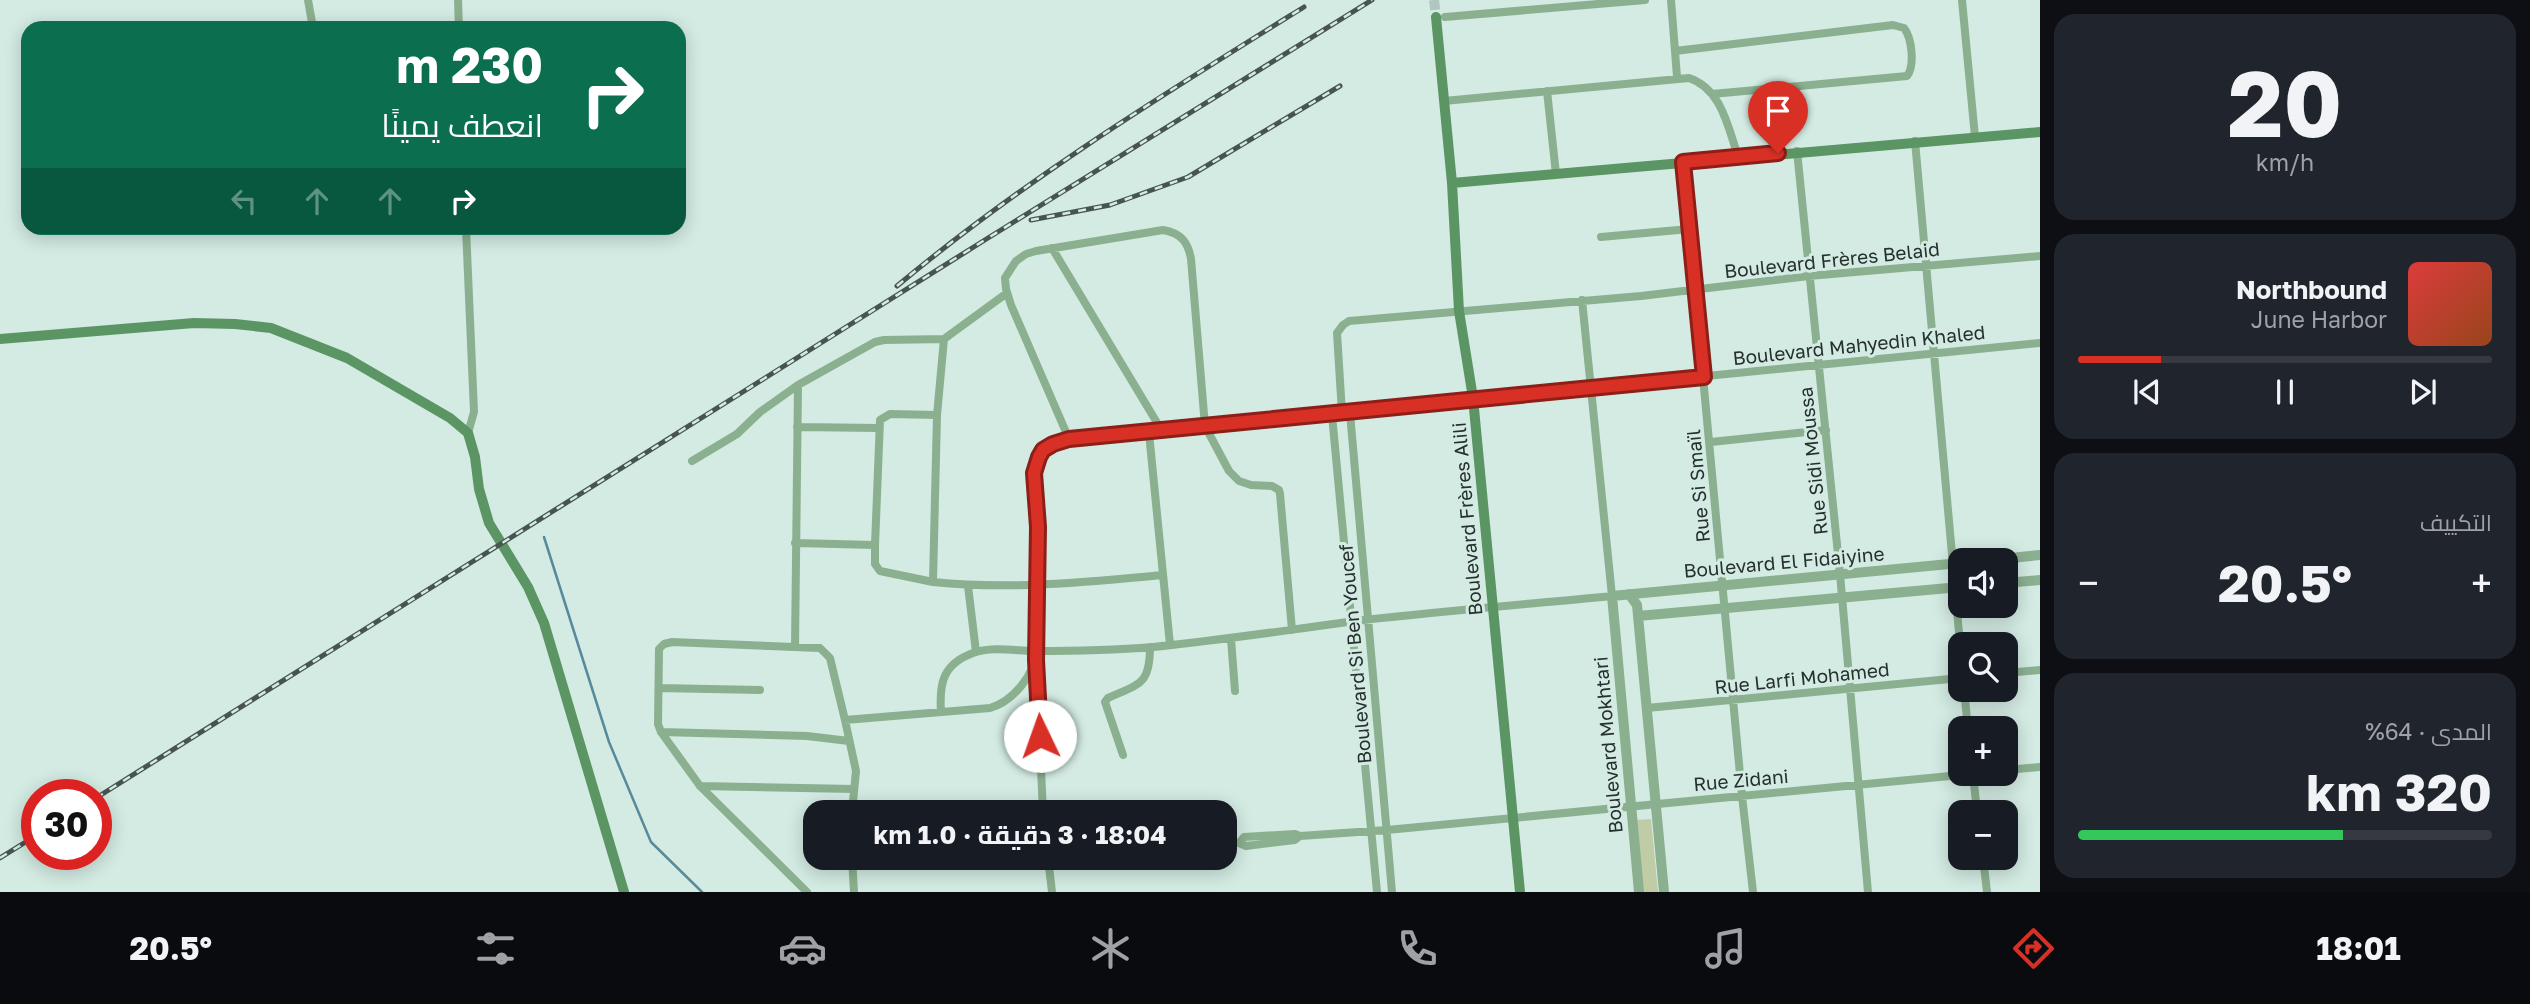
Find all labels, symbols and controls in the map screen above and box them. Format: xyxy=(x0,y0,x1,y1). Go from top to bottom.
text: 230 m xyxy=(396,35,543,94)
text: 20 xyxy=(2228,48,2342,157)
icon: right xyxy=(567,49,658,140)
pin xyxy=(1748,81,1808,153)
icon: arrive xyxy=(1759,92,1797,130)
text: انعطف يمينًا xyxy=(381,106,543,144)
text: km/h xyxy=(2256,148,2314,176)
icon: left xyxy=(225,182,263,220)
icon: ahead xyxy=(298,182,336,220)
icon: ahead xyxy=(371,182,409,220)
icon: right xyxy=(444,182,482,220)
street label: Boulevard Frères Belaid xyxy=(1723,237,1941,282)
text: Northbound xyxy=(2236,274,2387,305)
text: June Harbor xyxy=(2251,305,2387,333)
street label: Boulevard Mahyedin Khaled xyxy=(1732,320,1986,369)
icon: previous xyxy=(2128,373,2166,411)
icon: pause xyxy=(2266,373,2304,411)
icon: next xyxy=(2404,373,2442,411)
street label: Rue Sidi Moussa xyxy=(1793,386,1832,536)
street label: Boulevard Frères Alili xyxy=(1447,421,1486,617)
street label: Rue Si Smaïl xyxy=(1681,429,1714,543)
text: التكييف xyxy=(2420,508,2492,536)
street label: Boulevard El Fidaiyine xyxy=(1683,541,1885,582)
street label: Boulevard Si Ben Youcef xyxy=(1333,543,1376,765)
map controls xyxy=(1948,548,2018,870)
button: sound xyxy=(1948,548,2018,618)
text: 20.5° xyxy=(2218,551,2352,613)
text: − xyxy=(2078,560,2099,605)
text: + xyxy=(2471,560,2492,605)
button: search xyxy=(1948,632,2018,702)
street label: Boulevard Mokhtari xyxy=(1588,656,1627,834)
street label: Rue Larfi Mohamed xyxy=(1713,657,1891,698)
position arrow xyxy=(1003,699,1077,773)
button: + xyxy=(1948,716,2018,786)
text: المدى · 64% xyxy=(2365,717,2492,745)
text: 320 km xyxy=(2306,760,2492,822)
street label: Rue Zidani xyxy=(1692,764,1790,795)
speed limit sign: 30 xyxy=(21,779,112,870)
button: − xyxy=(1948,800,2018,870)
text: 18:04 · 3 دقيقة · 1.0 km xyxy=(873,819,1167,850)
icon: filters xyxy=(471,924,520,973)
icon: car xyxy=(778,924,827,973)
icon: climate xyxy=(1086,924,1135,973)
icon: phone xyxy=(1393,924,1442,973)
icon: music xyxy=(1701,924,1750,973)
icon: directions xyxy=(2009,924,2058,973)
text: 20.5° xyxy=(129,929,212,967)
text: 18:01 xyxy=(2316,929,2401,967)

